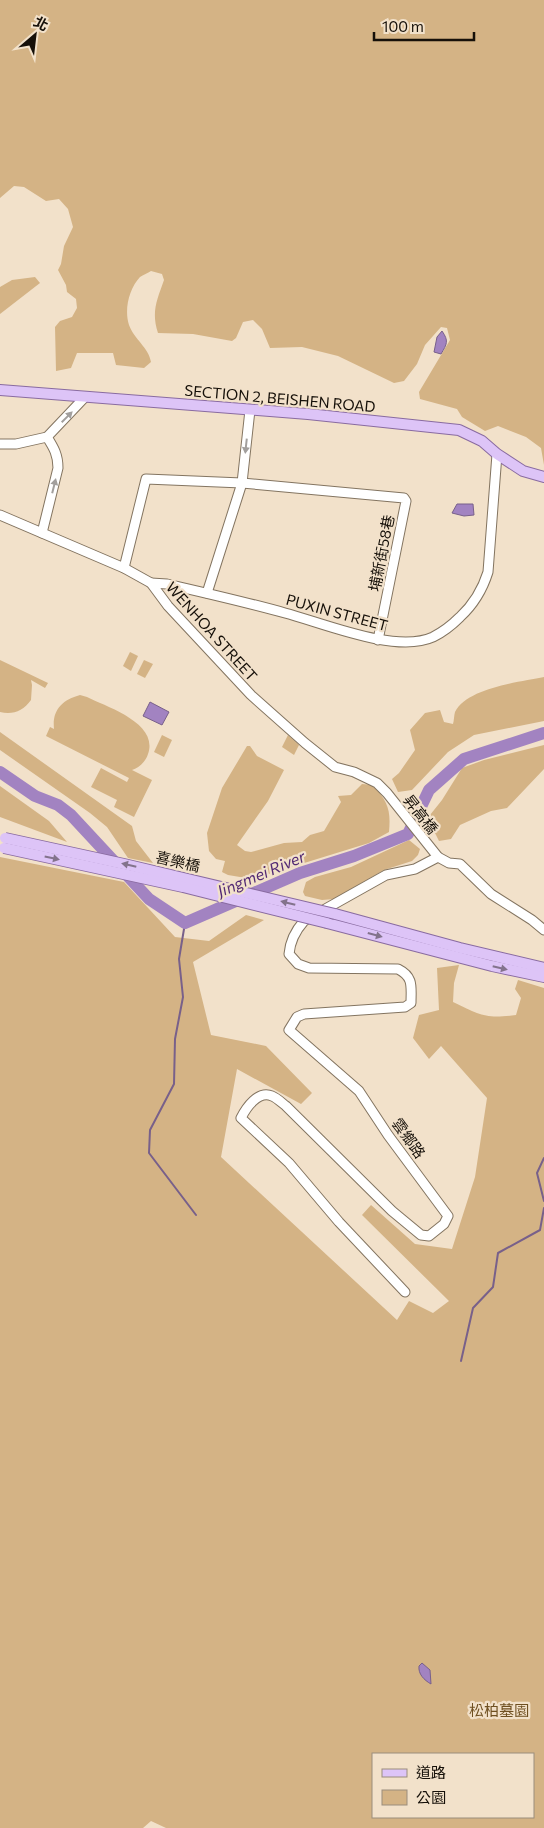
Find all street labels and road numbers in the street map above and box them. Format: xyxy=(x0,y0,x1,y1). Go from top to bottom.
street label: SECTION 2, BEISHEN ROAD xyxy=(184,381,376,415)
street label: 埔新街58巷 xyxy=(365,513,397,593)
street label: WENHOA STREET xyxy=(163,578,262,685)
street label: PUXIN STREET xyxy=(284,590,390,634)
street label: 昇高橋 xyxy=(400,791,442,837)
street label: 喜樂橋 xyxy=(154,847,202,875)
street label: 雲鄉路 xyxy=(388,1115,430,1161)

